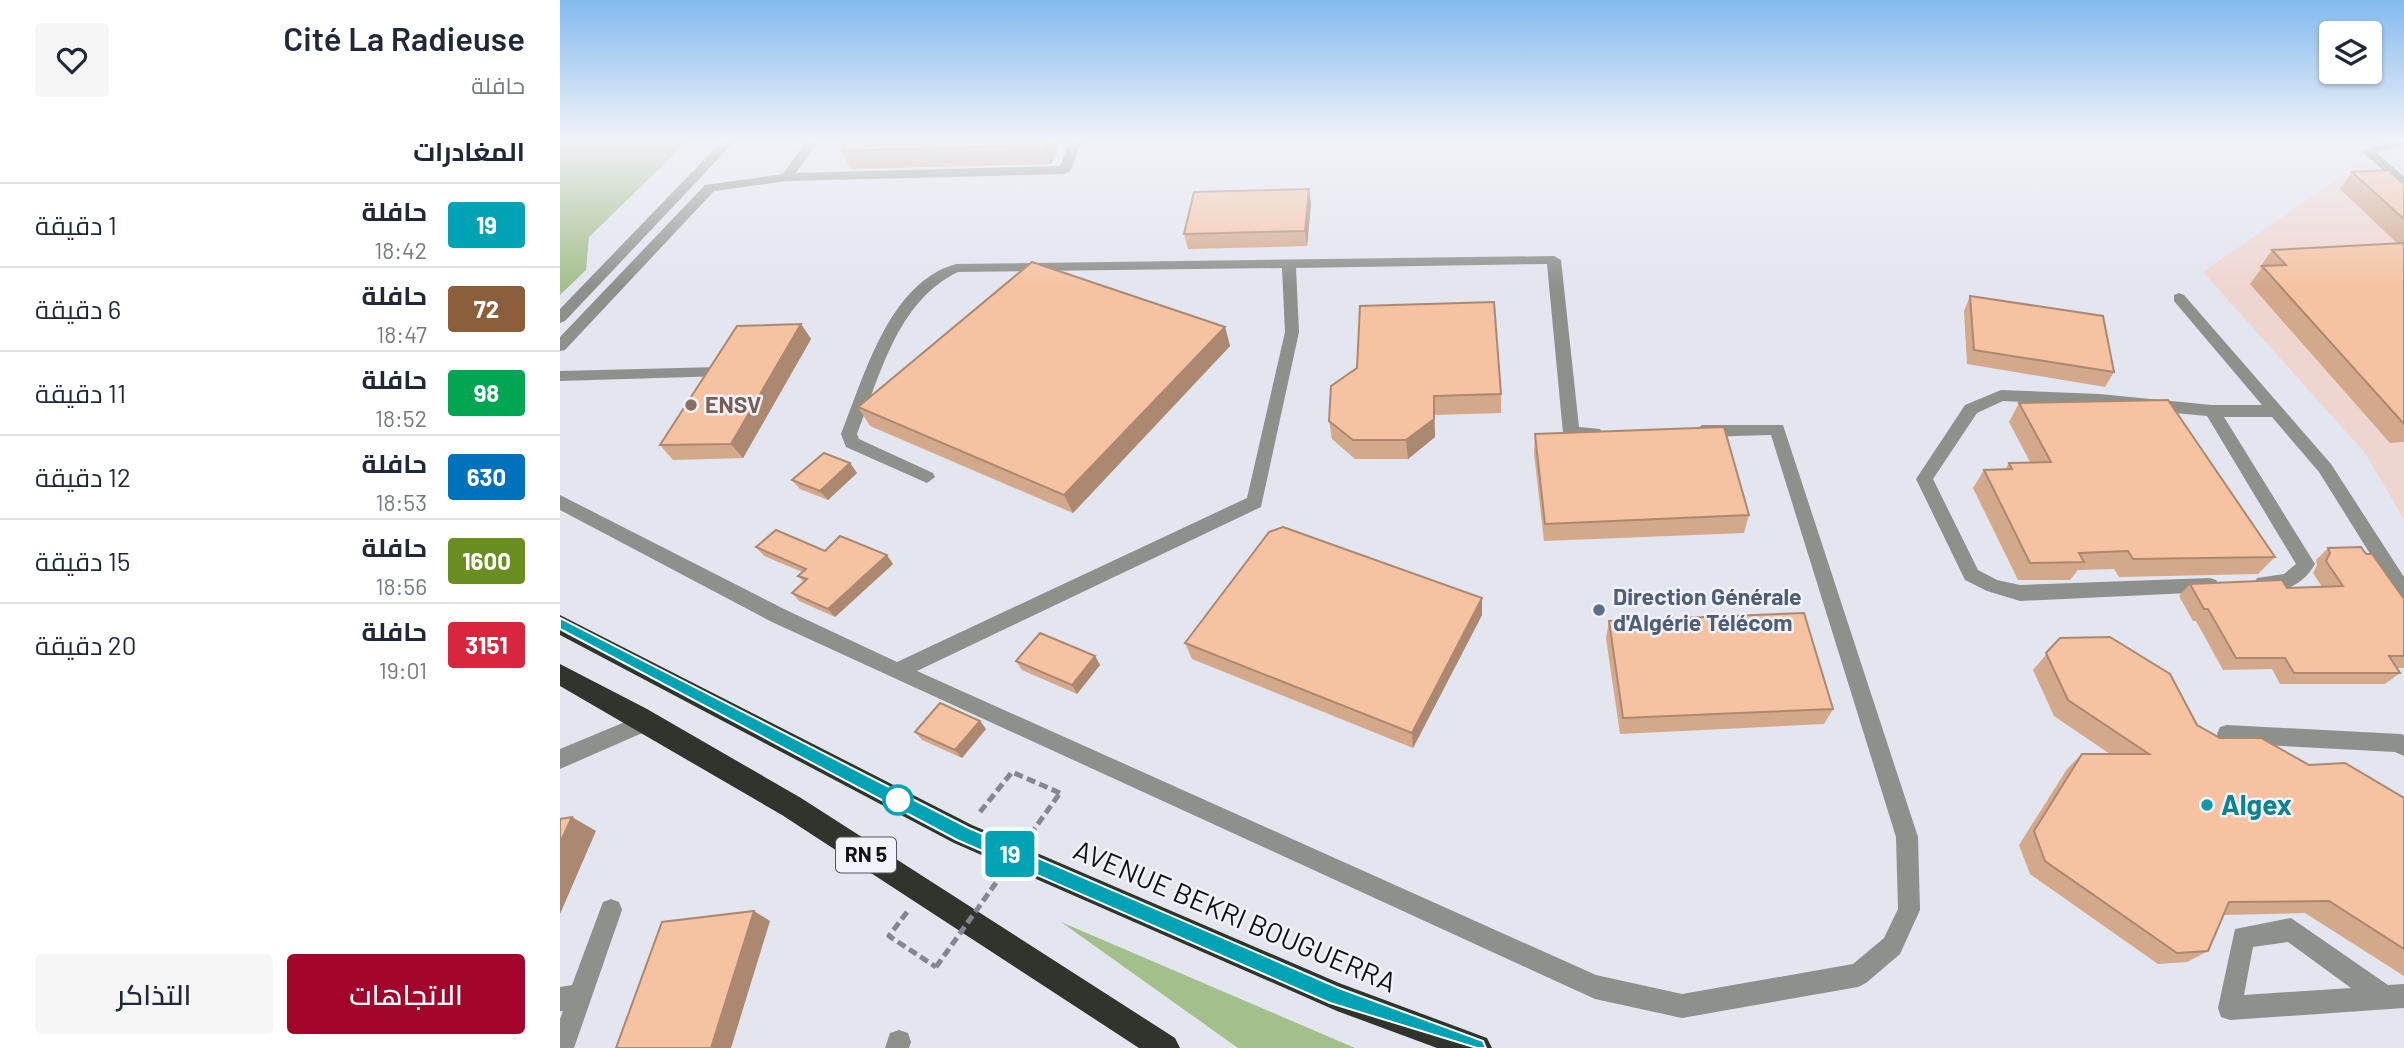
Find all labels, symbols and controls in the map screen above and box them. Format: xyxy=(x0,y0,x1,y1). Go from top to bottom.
text: Cité La Radieuse xyxy=(283,18,525,58)
map controls xyxy=(2319,21,2382,84)
button: layers xyxy=(2319,21,2382,84)
button: heart xyxy=(35,23,109,97)
text: حافلة xyxy=(471,71,525,99)
text: المغادرات xyxy=(413,135,525,166)
text: حافلة xyxy=(362,195,427,226)
text: 1 دقيقة xyxy=(35,209,117,240)
text: 19 xyxy=(476,210,497,239)
text: 18:42 xyxy=(374,236,427,264)
text: حافلة xyxy=(362,279,427,310)
text: 6 دقيقة xyxy=(35,293,121,324)
text: 72 xyxy=(474,294,499,323)
text: 18:47 xyxy=(376,320,427,348)
text: حافلة xyxy=(362,363,427,394)
text: 11 دقيقة xyxy=(35,377,126,408)
text: 98 xyxy=(474,378,499,407)
place label: ENSV xyxy=(705,390,761,418)
marker: ENSV xyxy=(683,397,699,413)
text: 18:52 xyxy=(375,404,427,432)
text: حافلة xyxy=(362,447,427,478)
text: 12 دقيقة xyxy=(35,461,131,492)
text: 630 xyxy=(467,462,506,491)
text: 18:53 xyxy=(376,488,427,516)
text: حافلة xyxy=(362,531,427,562)
text: 15 دقيقة xyxy=(35,545,130,576)
text: 1600 xyxy=(462,546,511,575)
text: 18:56 xyxy=(376,572,427,600)
place label: Direction Générale d'Algérie Télécom xyxy=(1613,582,1802,636)
marker: Direction Générale d'Algérie Télécom xyxy=(1591,602,1607,618)
text: حافلة xyxy=(362,615,427,646)
text: 20 دقيقة xyxy=(35,629,136,660)
text: 3151 xyxy=(465,630,508,659)
text: 19:01 xyxy=(379,656,427,684)
unlabelled marker xyxy=(883,785,913,815)
place label: Algex xyxy=(2221,787,2292,821)
marker: Algex xyxy=(2199,797,2215,813)
line badge: 19 xyxy=(979,831,1042,877)
street label: AVENUE BEKRI BOUGUERRA xyxy=(1069,832,1402,999)
road number: RN 5 xyxy=(836,838,896,872)
text: 19 xyxy=(999,839,1021,868)
button: التذاكر xyxy=(35,954,273,1034)
button: الاتجاهات xyxy=(287,954,525,1034)

